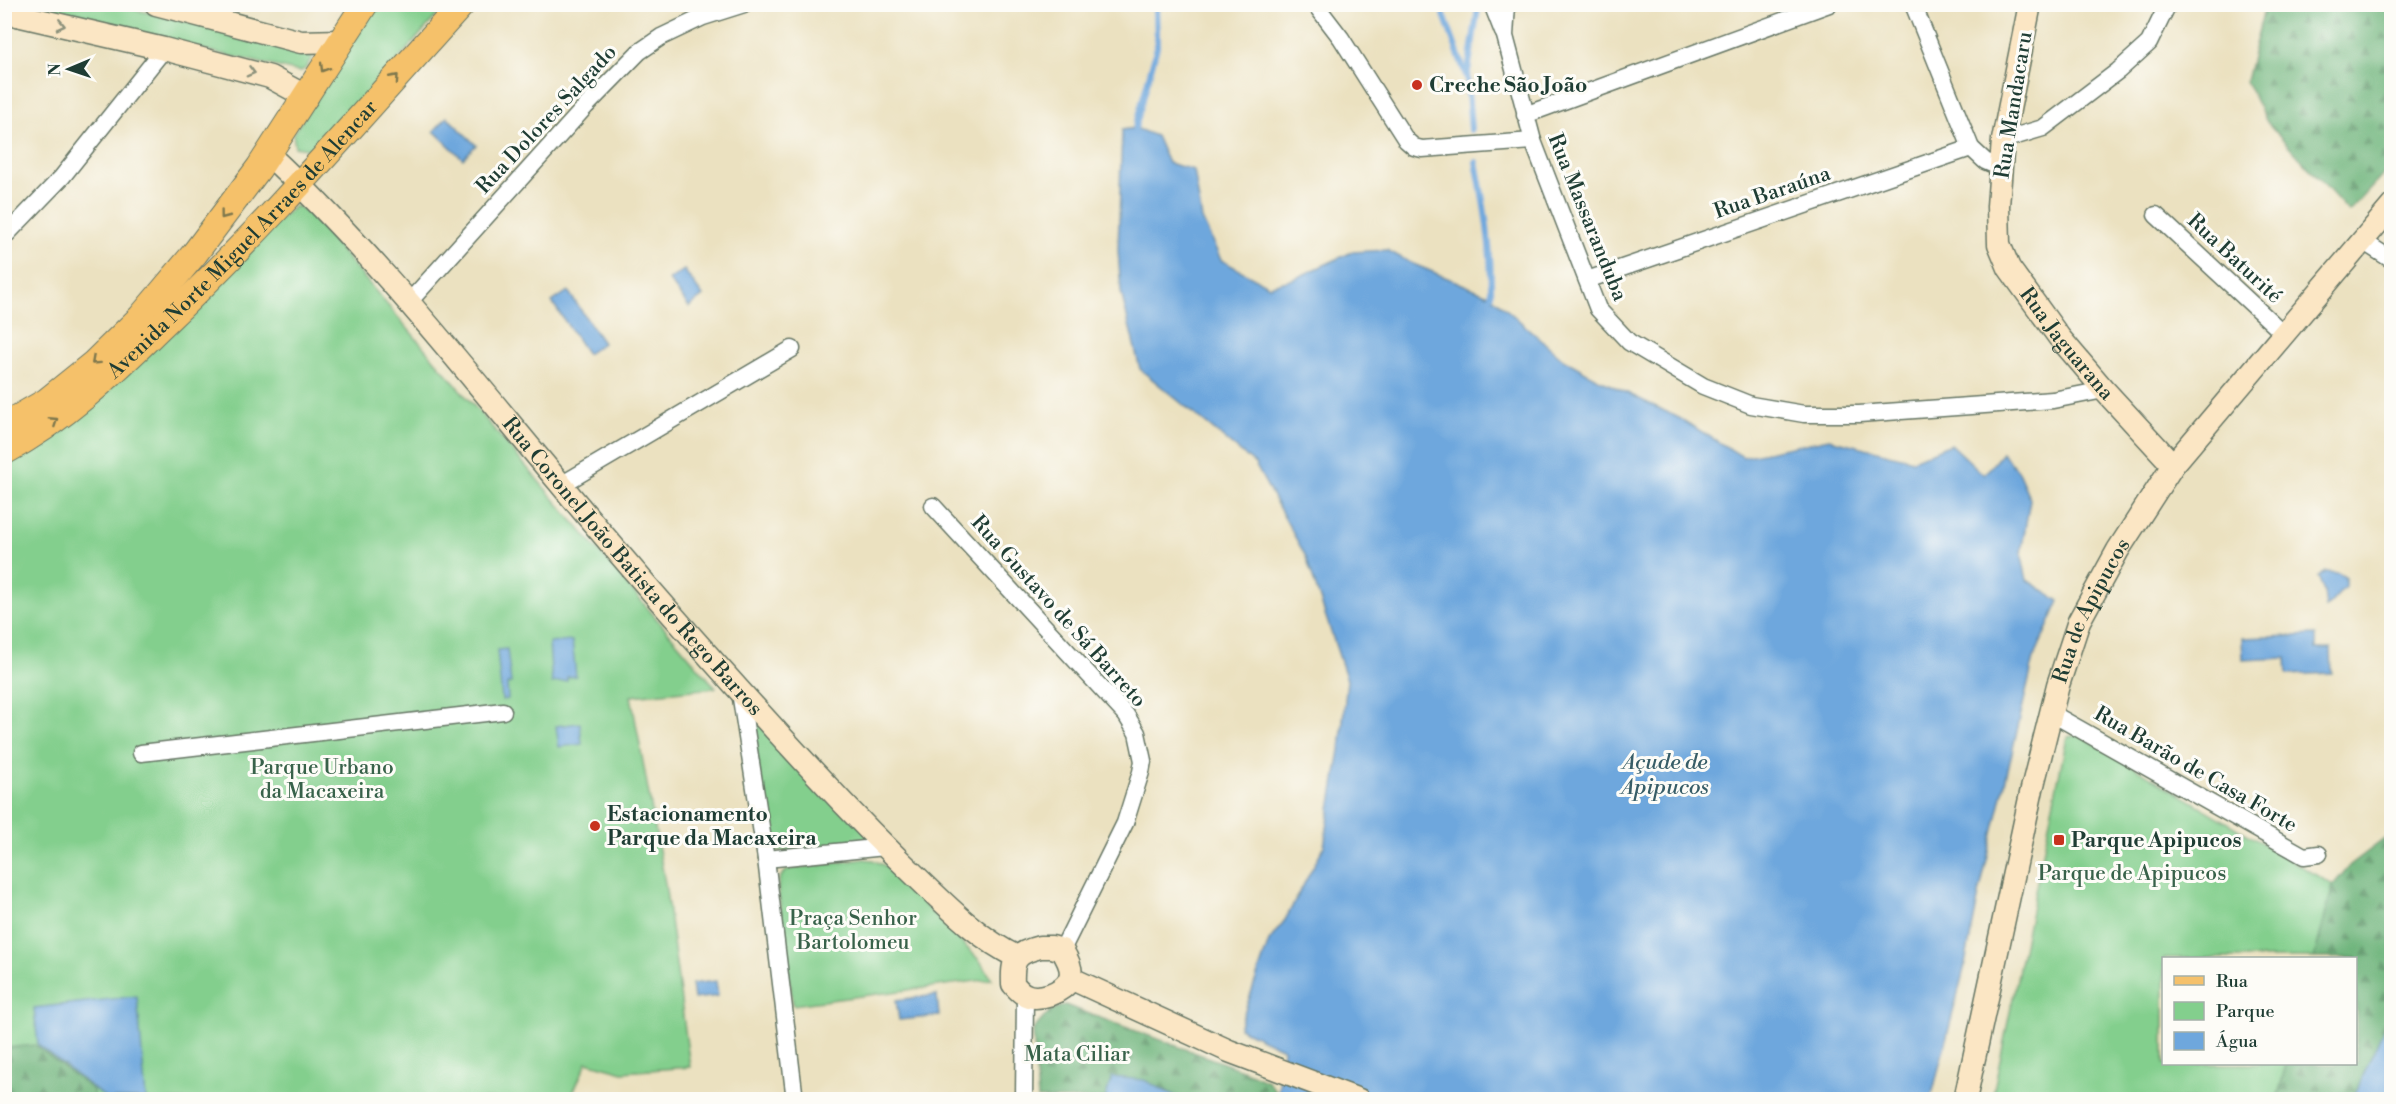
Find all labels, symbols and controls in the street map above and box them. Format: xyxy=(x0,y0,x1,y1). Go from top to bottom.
one-way arrow xyxy=(56,18,66,31)
street label: Rua Mandacaru xyxy=(1990,30,2038,181)
north arrow xyxy=(39,39,99,99)
street label: Rua Dolores Salgado xyxy=(471,40,623,200)
text: N xyxy=(45,62,65,76)
one-way arrow xyxy=(319,62,331,72)
one-way arrow xyxy=(245,65,256,77)
place label: Creche São João xyxy=(1429,73,1587,99)
one-way arrow xyxy=(388,74,399,85)
marker: Creche São João xyxy=(1410,78,1424,92)
street label: Avenida Norte Miguel Arraes de Alencar xyxy=(102,95,384,385)
street label: Rua Massaranduba xyxy=(1542,130,1633,305)
street label: Rua Baraúna xyxy=(1711,161,1834,225)
one-way arrow xyxy=(220,208,231,219)
street label: Rua Baturité xyxy=(2181,208,2287,309)
street label: Rua Jaguarana xyxy=(2013,282,2119,406)
one-way arrow xyxy=(92,354,102,365)
street label: Rua Coronel João Batista do Rego Barros xyxy=(496,412,768,721)
one-way arrow xyxy=(47,417,58,428)
street label: Rua Gustavo de Sá Barreto xyxy=(965,510,1151,713)
street label: Rua de Apipucos xyxy=(2047,533,2136,687)
street label: Rua Barão de Casa Forte xyxy=(2089,701,2302,839)
water label: Açude de Apipucos xyxy=(1619,749,1709,801)
park label: Parque Urbano da Macaxeira xyxy=(250,755,394,805)
place label: Estacionamento Parque da Macaxeira xyxy=(607,802,817,852)
marker: Estacionamento Parque da Macaxeira xyxy=(588,819,602,833)
place label: Parque Apipucos xyxy=(2071,828,2242,854)
marker: Parque Apipucos xyxy=(2052,833,2066,847)
park label: Parque de Apipucos xyxy=(2038,861,2226,887)
park label: Praça Senhor Bartolomeu xyxy=(789,906,917,956)
legend xyxy=(2162,957,2357,1065)
text: Rua xyxy=(2216,970,2249,993)
text: Parque xyxy=(2216,1000,2275,1023)
text: Água xyxy=(2215,1030,2258,1053)
park label: Mata Ciliar xyxy=(1024,1042,1130,1068)

